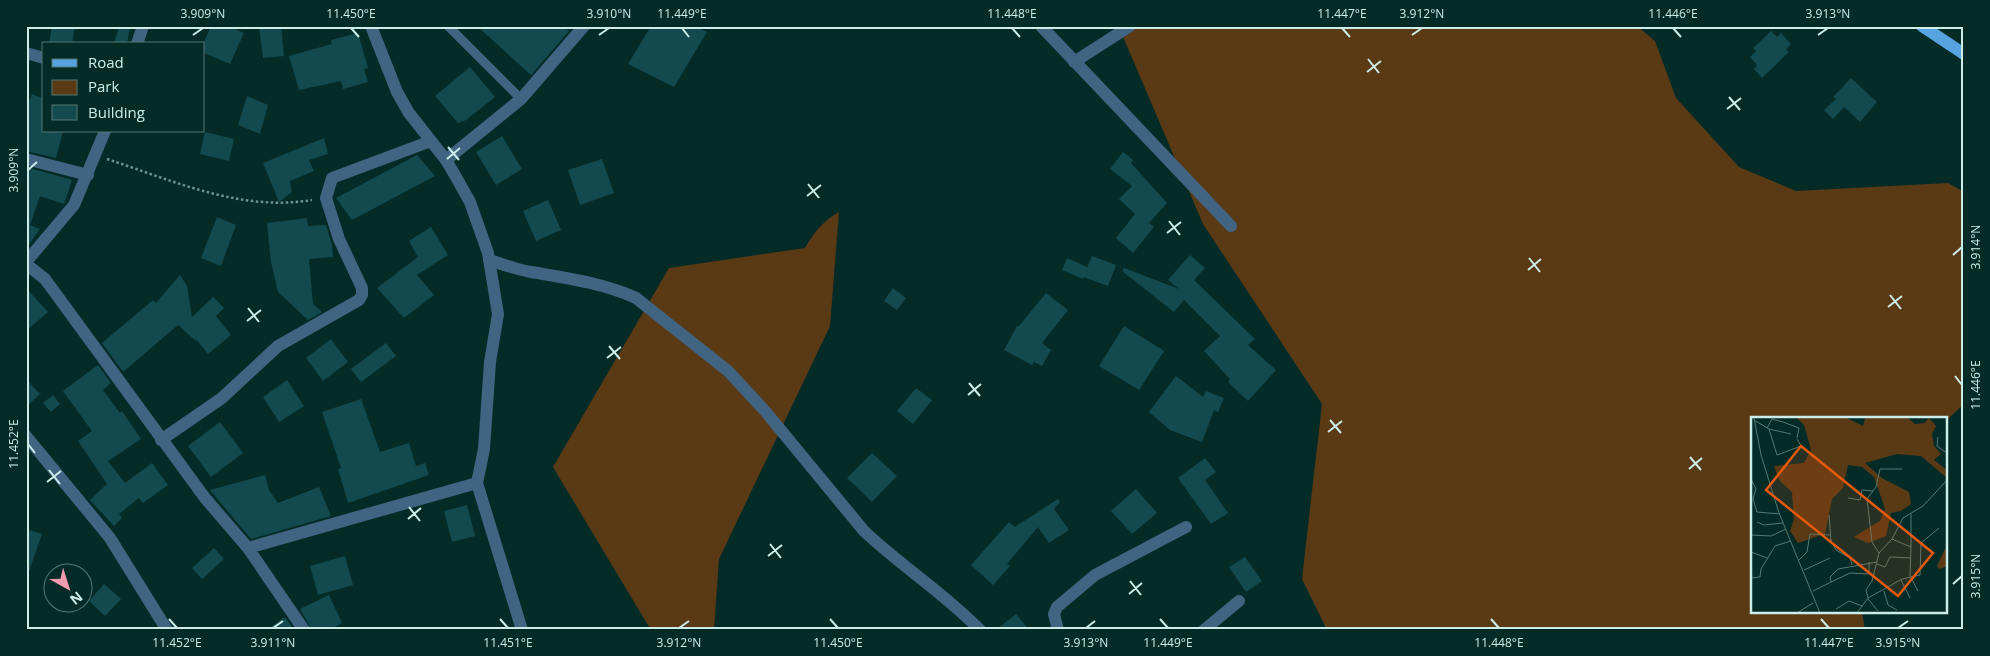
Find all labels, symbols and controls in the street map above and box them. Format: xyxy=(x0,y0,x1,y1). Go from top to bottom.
text: 3.909°N xyxy=(181,5,225,22)
text: 11.450°E xyxy=(326,5,376,22)
text: 3.910°N xyxy=(587,5,631,22)
text: 11.449°E xyxy=(657,5,707,22)
text: 11.448°E xyxy=(987,5,1037,22)
text: 11.447°E xyxy=(1317,5,1367,22)
text: 3.912°N xyxy=(1400,5,1444,22)
text: 11.446°E xyxy=(1648,5,1698,22)
text: 3.913°N xyxy=(1806,5,1850,22)
legend xyxy=(42,42,205,132)
text: Road xyxy=(88,52,124,72)
text: Park xyxy=(88,76,119,96)
text: Building xyxy=(88,102,145,122)
text: 3.909°N xyxy=(5,148,22,192)
text: 3.914°N xyxy=(1967,225,1984,269)
text: 11.446°E xyxy=(1967,360,1984,410)
inset map xyxy=(1751,417,1948,614)
text: 11.452°E xyxy=(5,419,22,469)
text: 3.915°N xyxy=(1967,554,1984,598)
north arrow xyxy=(42,564,92,614)
text: N xyxy=(66,588,87,609)
text: 11.452°E xyxy=(152,634,202,651)
text: 3.911°N xyxy=(251,634,295,651)
text: 11.451°E xyxy=(483,634,533,651)
text: 3.912°N xyxy=(657,634,701,651)
text: 11.450°E xyxy=(813,634,863,651)
text: 3.913°N xyxy=(1064,634,1108,651)
text: 11.449°E xyxy=(1143,634,1193,651)
text: 11.448°E xyxy=(1474,634,1524,651)
text: 11.447°E xyxy=(1804,634,1854,651)
text: 3.915°N xyxy=(1876,634,1920,651)

